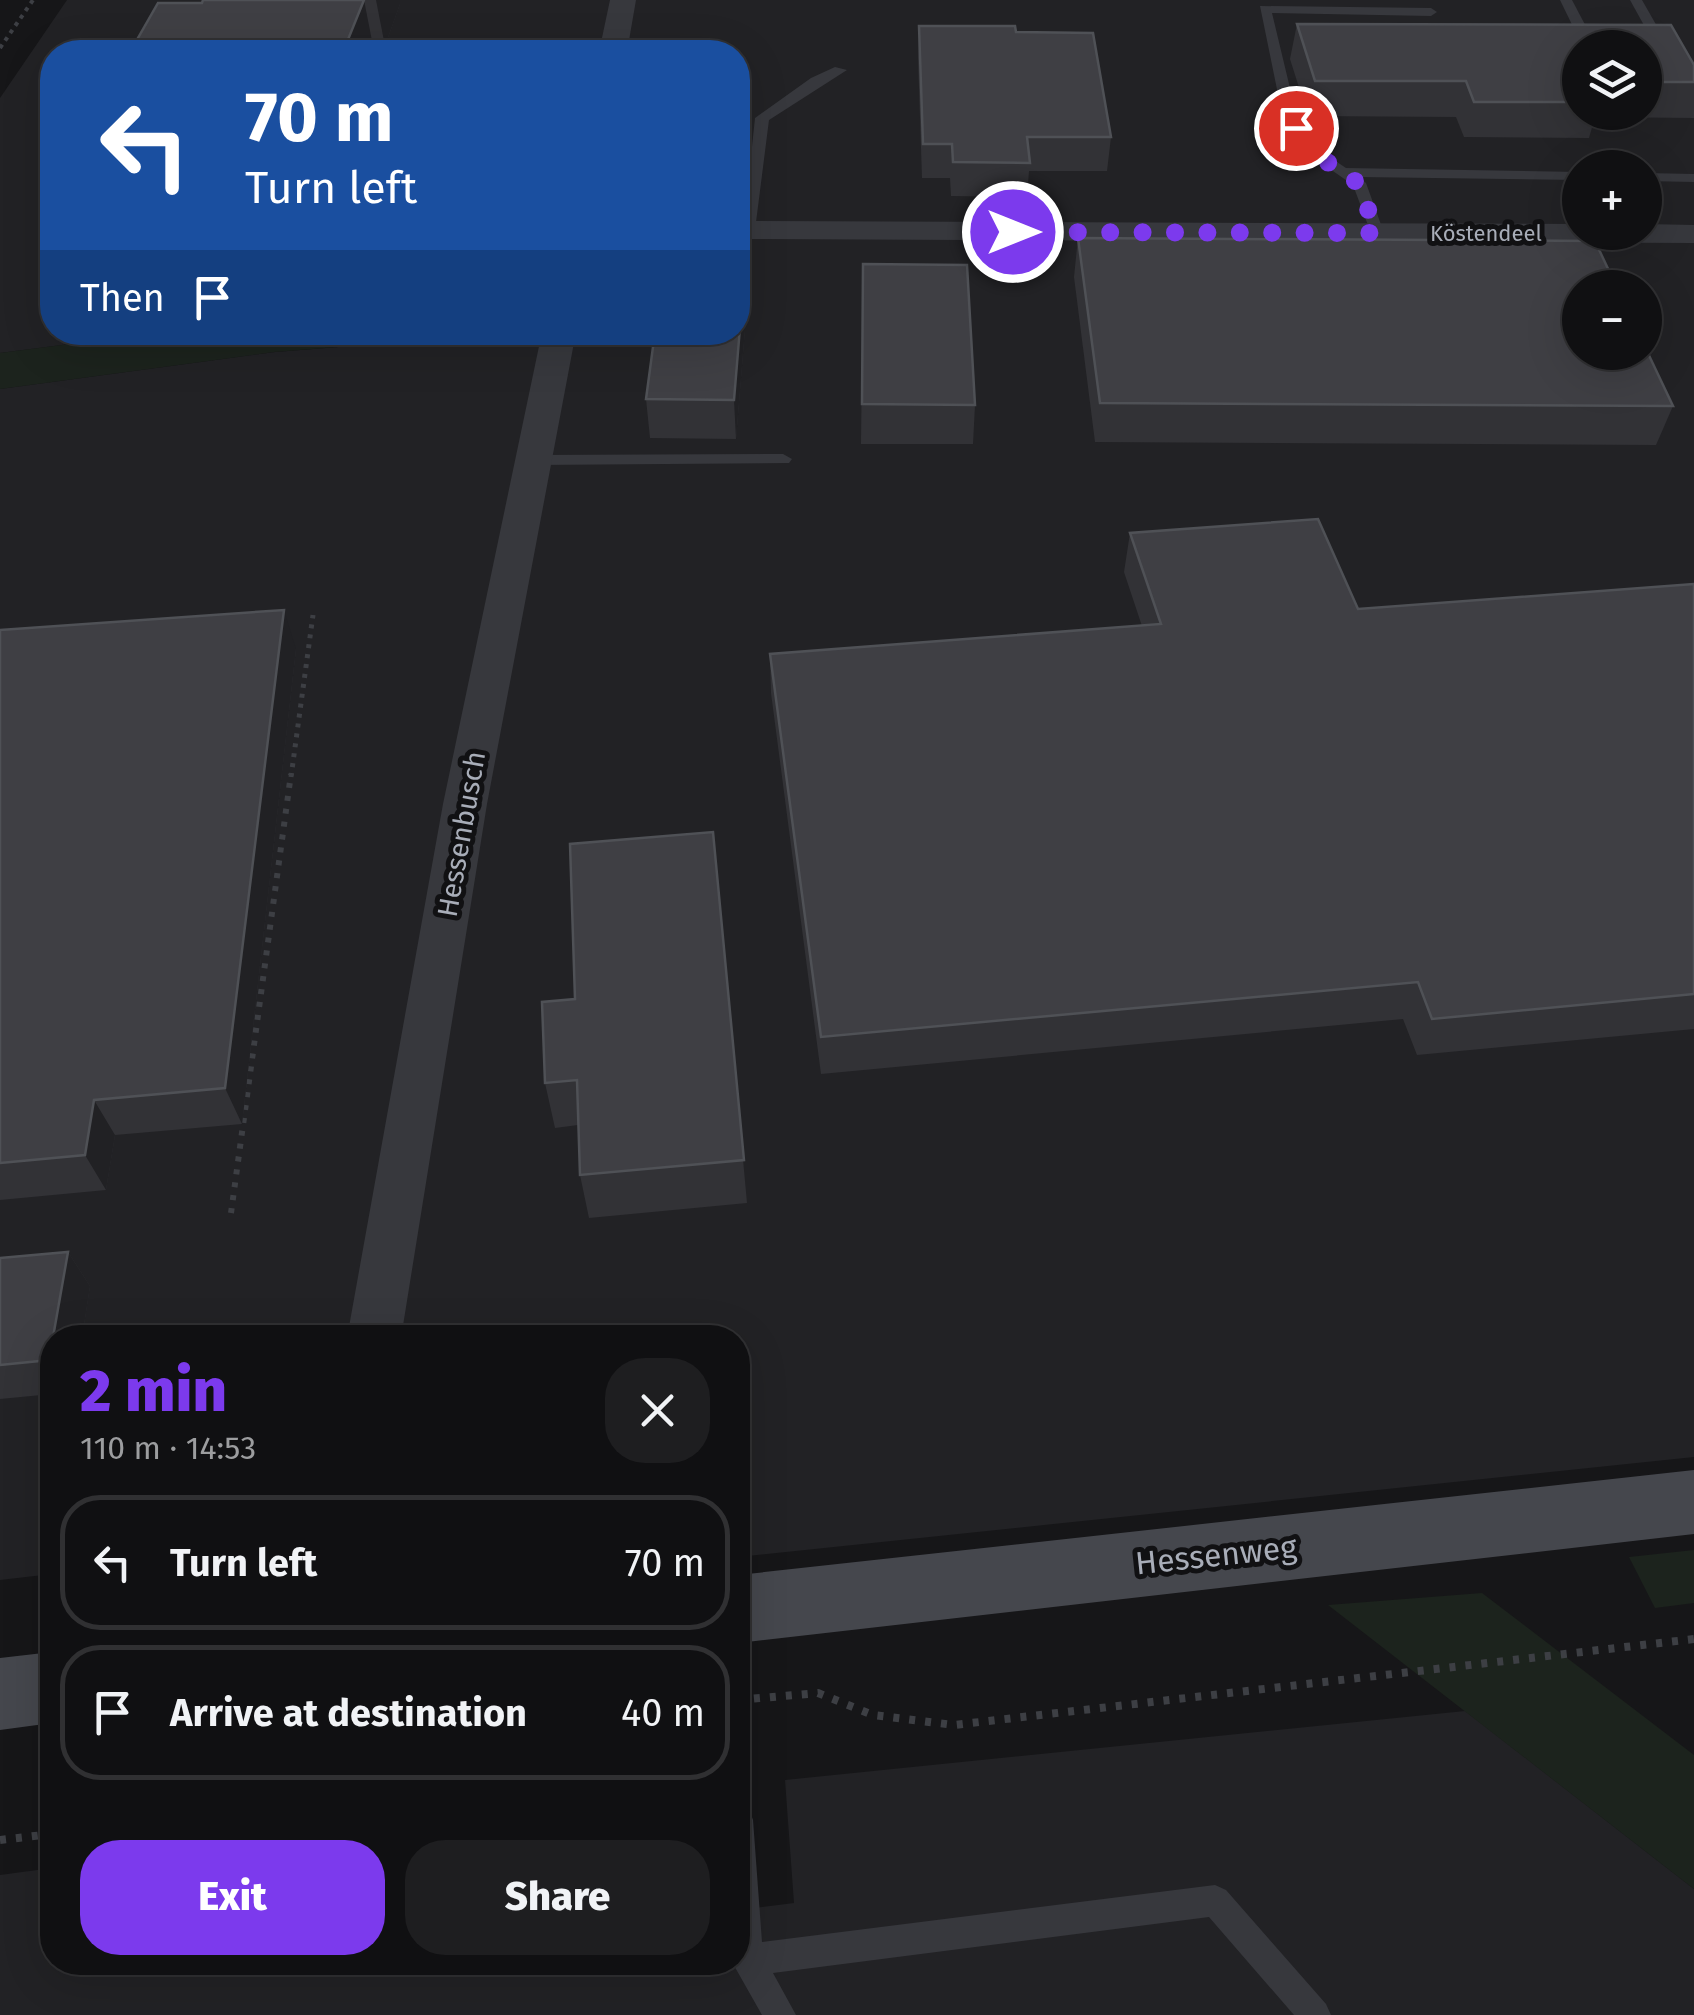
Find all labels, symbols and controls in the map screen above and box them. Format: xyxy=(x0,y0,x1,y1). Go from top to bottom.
map controls xyxy=(1562,30,1662,370)
button: layers xyxy=(1562,30,1662,130)
text: 70 m xyxy=(245,76,394,160)
icon: left xyxy=(80,80,210,210)
pin xyxy=(1254,86,1339,171)
icon: arrive xyxy=(1269,101,1324,156)
button: + xyxy=(1562,150,1662,250)
text: Turn left xyxy=(245,161,417,215)
position arrow xyxy=(961,180,1065,284)
street label: Köstendeel xyxy=(1430,220,1542,247)
icon: arrive xyxy=(185,270,240,325)
button: − xyxy=(1562,270,1662,370)
text: Then xyxy=(80,275,165,321)
street label: Hessenbusch xyxy=(431,749,492,919)
text: 2 min xyxy=(80,1355,227,1427)
button: close xyxy=(605,1358,710,1463)
text: 110 m · 14:53 xyxy=(80,1429,256,1467)
street label: Hessenweg xyxy=(1133,1528,1299,1582)
icon: left xyxy=(85,1535,140,1590)
text: Turn left xyxy=(170,1540,317,1586)
text: 70 m xyxy=(625,1540,705,1586)
icon: arrive xyxy=(85,1685,140,1740)
text: Arrive at destination xyxy=(170,1690,527,1736)
text: 40 m xyxy=(621,1690,705,1736)
button: Exit xyxy=(80,1840,385,1955)
button: Share xyxy=(405,1840,710,1955)

